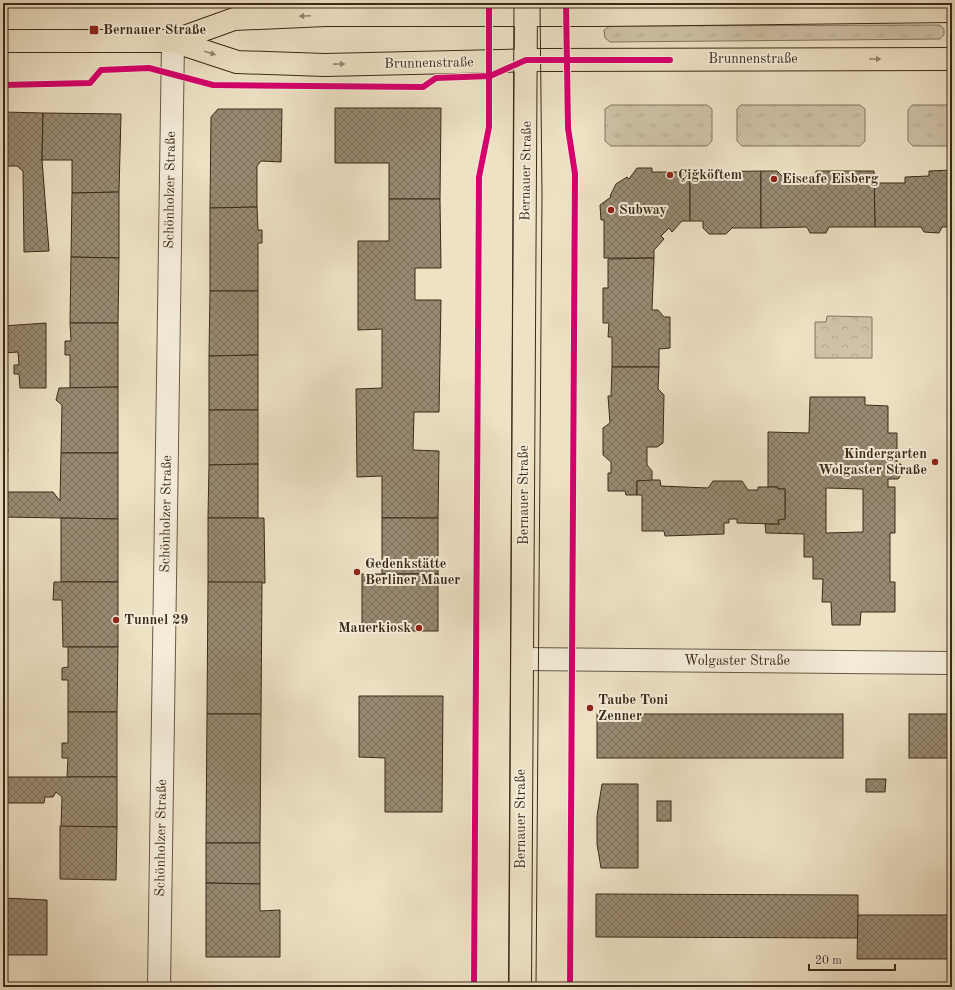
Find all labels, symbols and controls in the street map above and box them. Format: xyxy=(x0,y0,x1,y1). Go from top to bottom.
one-way arrow xyxy=(299,12,311,19)
place label: Bernauer Straße xyxy=(103,23,206,37)
marker: Bernauer Straße xyxy=(88,24,100,36)
one-way arrow xyxy=(204,50,216,56)
street label: Brunnenstraße xyxy=(708,52,798,66)
street label: Brunnenstraße xyxy=(384,55,474,71)
one-way arrow xyxy=(869,56,882,62)
one-way arrow xyxy=(333,61,345,68)
street label: Bernauer Straße xyxy=(518,121,534,221)
street label: Schönholzer Straße xyxy=(162,131,178,249)
place label: Çiğköftem xyxy=(678,168,742,182)
marker: Çiğköftem xyxy=(665,170,675,180)
place label: Eiscafe Eisberg xyxy=(782,172,879,186)
marker: Eiscafe Eisberg xyxy=(769,174,779,184)
place label: Subway xyxy=(619,203,667,217)
marker: Subway xyxy=(606,205,616,215)
street label: Bernauer Straße xyxy=(517,445,531,545)
place label: Kindergarten Wolgaster Straße xyxy=(818,447,927,477)
street label: Schönholzer Straße xyxy=(158,455,174,573)
marker: Kindergarten Wolgaster Straße xyxy=(930,457,940,467)
place label: Gedenkstätte Berliner Mauer xyxy=(365,557,460,587)
marker: Gedenkstätte Berliner Mauer xyxy=(352,567,362,577)
place label: Tunnel 29 xyxy=(124,613,188,627)
marker: Tunnel 29 xyxy=(111,615,121,625)
place label: Mauerkiosk xyxy=(338,621,411,635)
marker: Mauerkiosk xyxy=(414,623,424,633)
street label: Wolgaster Straße xyxy=(684,654,790,668)
place label: Taube Toni Zenner xyxy=(598,693,668,723)
marker: Taube Toni Zenner xyxy=(585,703,595,713)
street label: Bernauer Straße xyxy=(514,769,528,869)
street label: Schönholzer Straße xyxy=(153,779,169,897)
scale bar xyxy=(809,946,895,972)
text: 20 m xyxy=(815,955,842,967)

